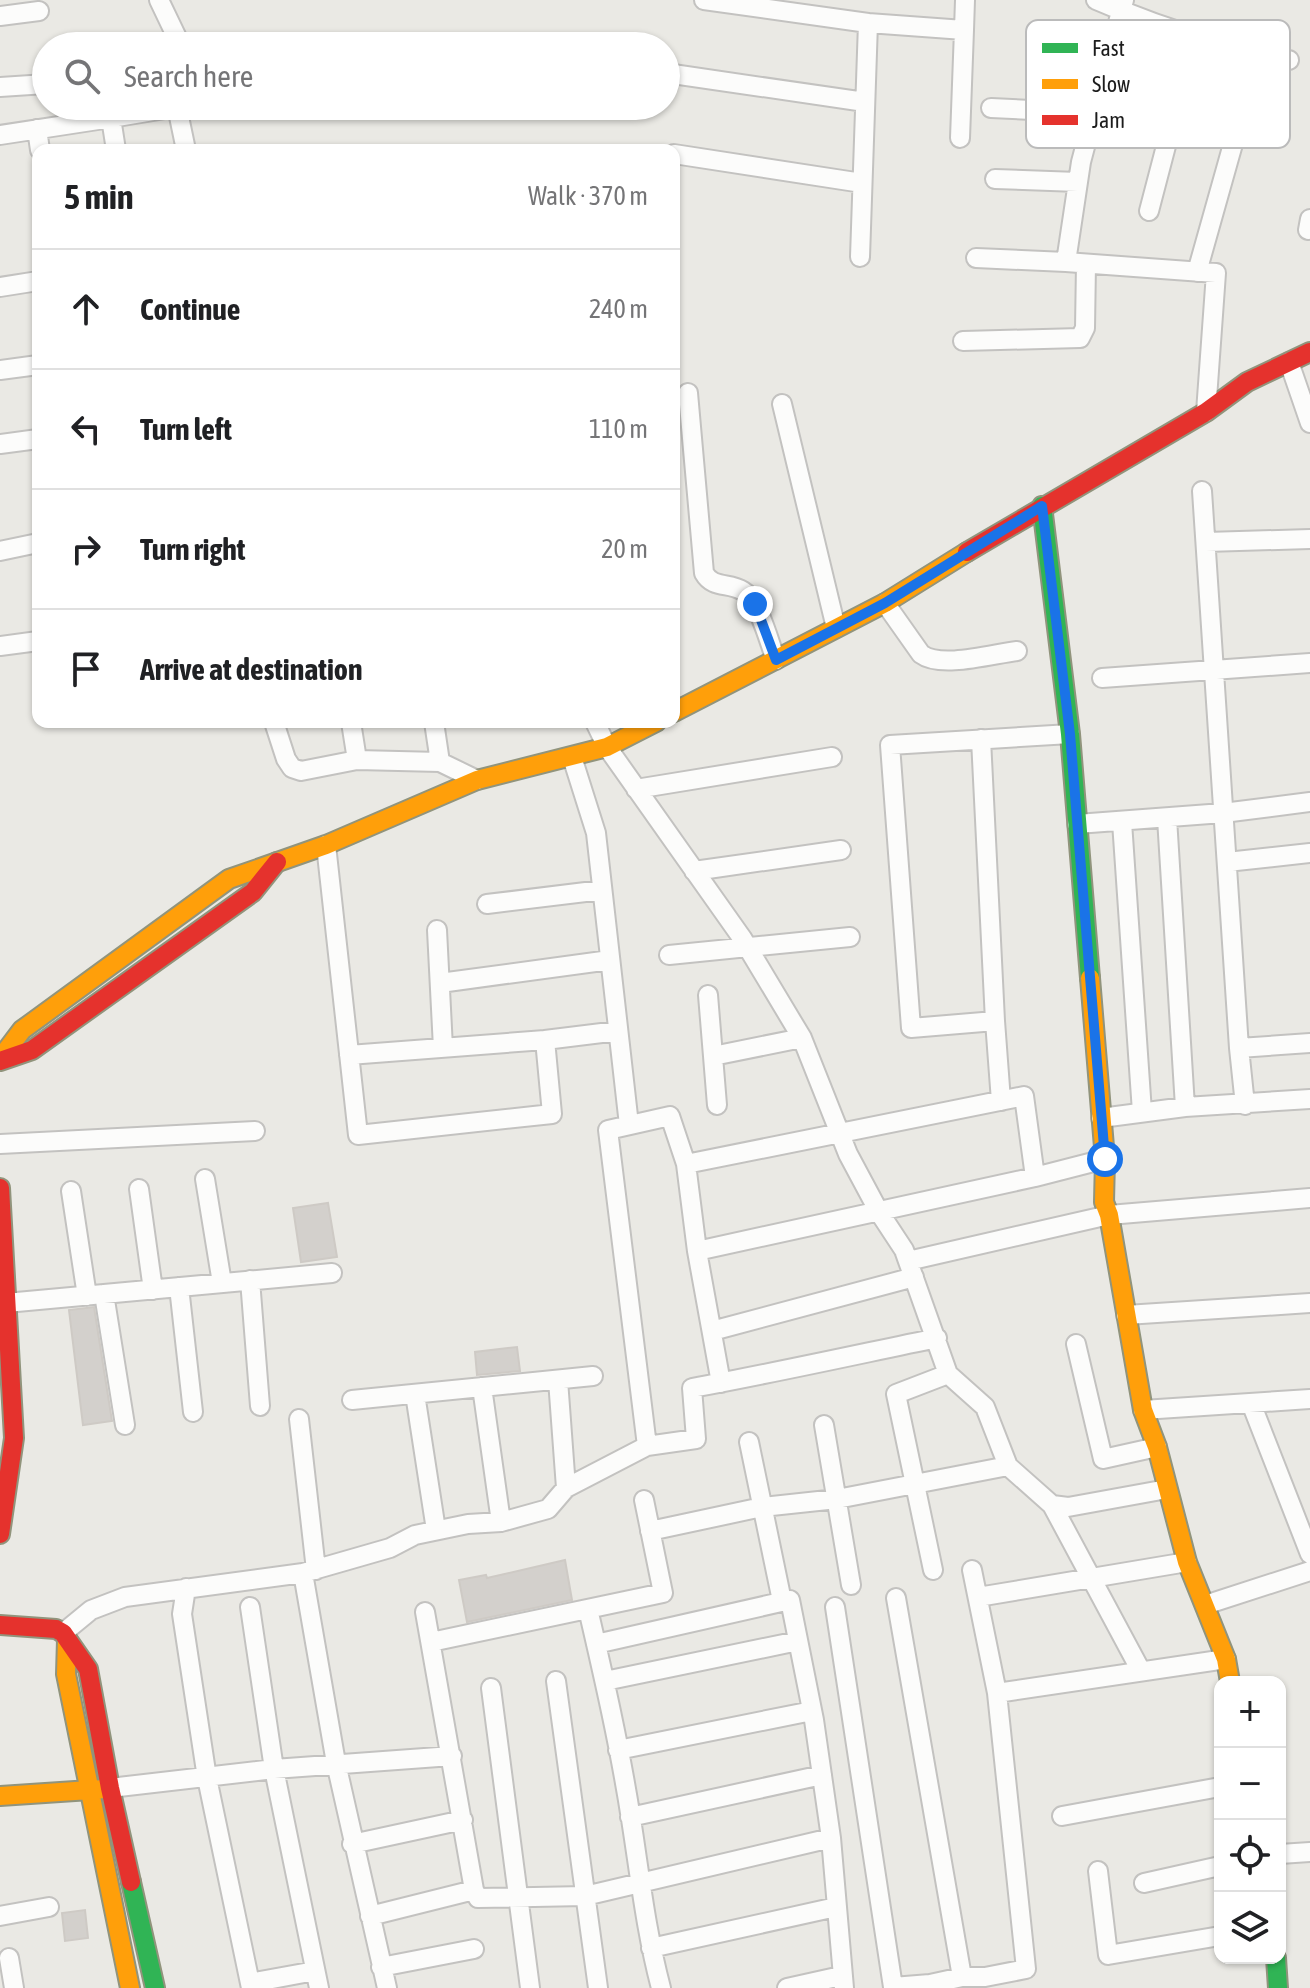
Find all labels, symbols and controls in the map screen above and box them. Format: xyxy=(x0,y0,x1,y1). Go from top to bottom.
legend xyxy=(1026,20,1290,148)
search box xyxy=(32,32,680,120)
text: Fast xyxy=(1092,35,1125,61)
icon: search xyxy=(60,54,104,98)
text: Search here xyxy=(124,59,253,93)
text: Slow xyxy=(1092,71,1130,97)
text: Jam xyxy=(1092,107,1125,133)
text: 5 min xyxy=(64,177,133,216)
text: Walk · 370 m xyxy=(528,181,648,211)
icon: ahead xyxy=(64,287,108,331)
text: Continue xyxy=(140,292,240,326)
text: 240 m xyxy=(589,294,648,324)
icon: left xyxy=(64,407,108,451)
text: Turn left xyxy=(140,412,232,446)
text: 110 m xyxy=(589,414,648,444)
icon: right xyxy=(64,527,108,571)
text: Turn right xyxy=(140,532,246,566)
text: 20 m xyxy=(601,534,648,564)
route end xyxy=(737,586,773,622)
icon: arrive xyxy=(64,647,108,691)
text: Arrive at destination xyxy=(140,652,362,686)
route start xyxy=(1087,1141,1123,1177)
map controls xyxy=(1214,1676,1286,1964)
button: + xyxy=(1214,1676,1286,1748)
button: − xyxy=(1214,1748,1286,1820)
button: locate xyxy=(1214,1820,1286,1892)
button: layers xyxy=(1214,1892,1286,1964)

